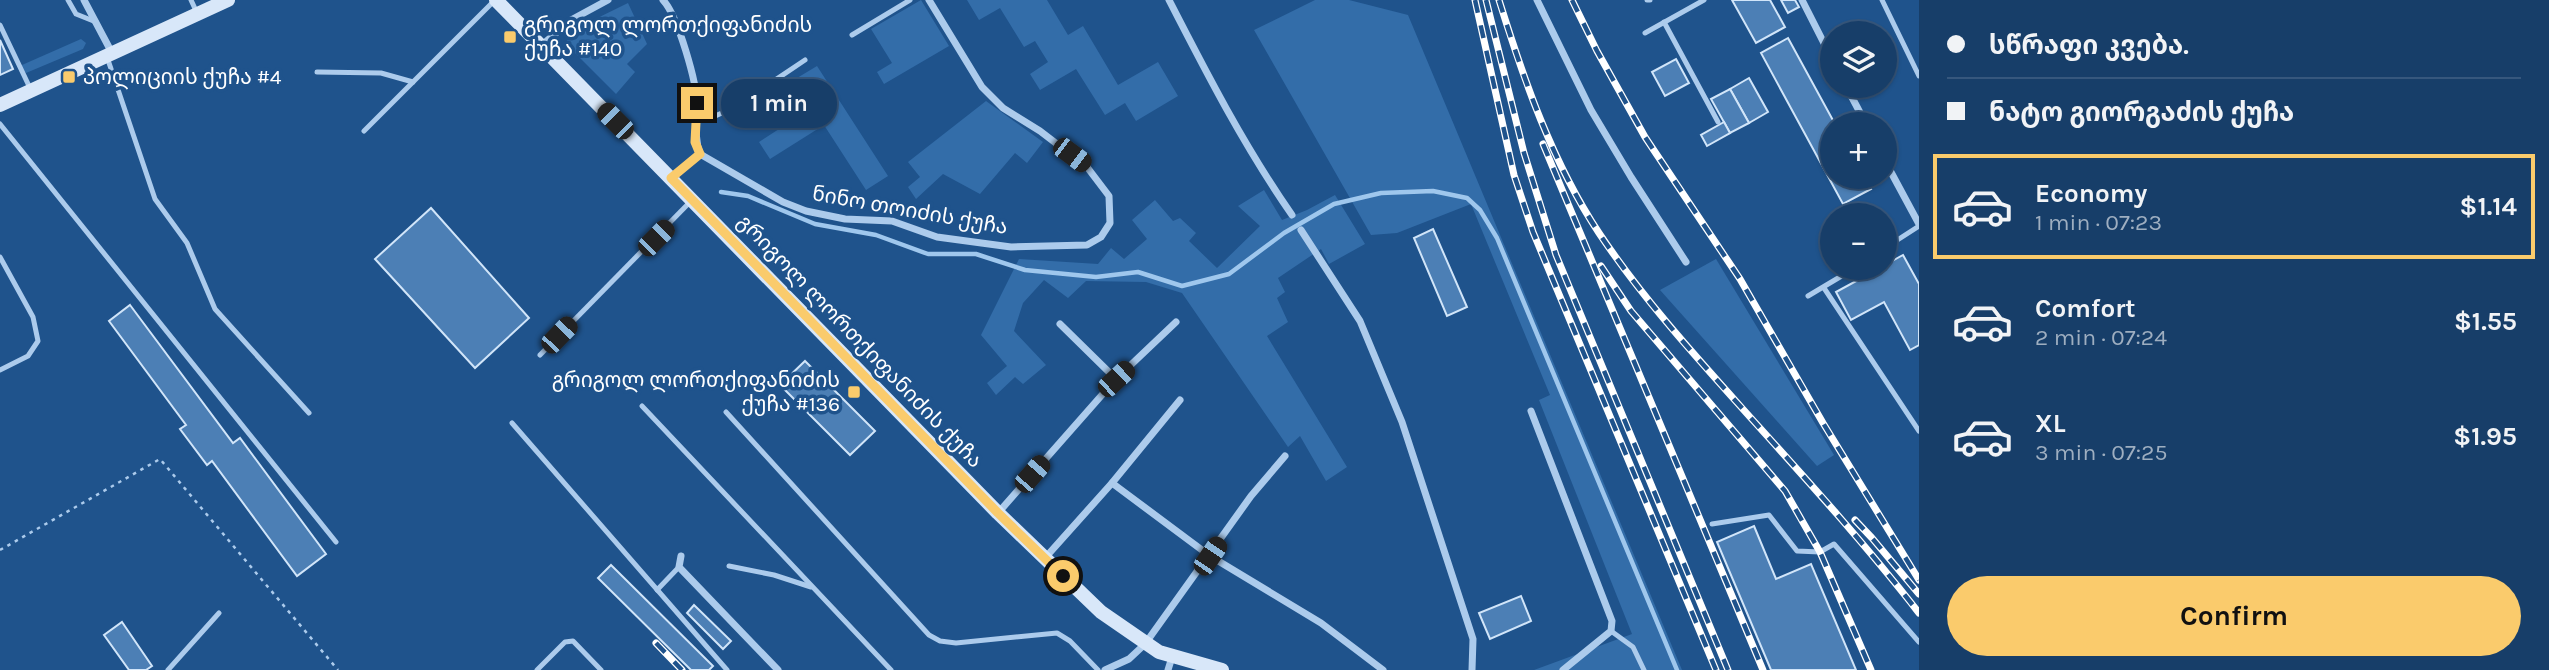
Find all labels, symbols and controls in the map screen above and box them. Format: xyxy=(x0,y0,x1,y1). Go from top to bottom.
place label: გრიგოლ ლორთქიფანიძის ქუჩა #140 xyxy=(524,13,812,61)
map controls xyxy=(1820,21,1897,280)
button: layers xyxy=(1820,21,1897,98)
marker: გრიგოლ ლორთქიფანიძის ქუჩა #140 xyxy=(502,29,518,45)
text: სწრაფი კვება. xyxy=(1989,30,2189,61)
place label: პოლიციის ქუჩა #4 xyxy=(83,65,282,90)
marker: პოლიციის ქუჩა #4 xyxy=(61,69,77,85)
callout: 1 min xyxy=(722,78,837,128)
route end xyxy=(681,87,713,119)
text: 1 min xyxy=(750,90,808,117)
text: ნატო გიორგაძის ქუჩა xyxy=(1989,97,2294,128)
car xyxy=(593,99,638,143)
button: + xyxy=(1820,112,1897,189)
car xyxy=(1049,134,1096,176)
icon: car xyxy=(1951,175,2014,238)
text: Economy xyxy=(2035,178,2147,209)
street label: ნინო თოიძის ქუჩა xyxy=(810,181,1010,239)
text: $1.14 xyxy=(2459,191,2517,222)
button: − xyxy=(1820,203,1897,280)
text: 1 min · 07:23 xyxy=(2035,209,2162,236)
street label: გრიგოლ ლორთქიფანიძის ქუჩა xyxy=(732,210,988,473)
car xyxy=(634,216,679,260)
icon: car xyxy=(1951,290,2014,353)
text: Comfort xyxy=(2035,293,2136,324)
text: $1.55 xyxy=(2454,306,2517,337)
car xyxy=(537,313,582,357)
text: 2 min · 07:24 xyxy=(2035,324,2167,351)
car xyxy=(1094,357,1139,401)
place label: გრიგოლ ლორთქიფანიძის ქუჩა #136 xyxy=(552,368,840,416)
marker: გრიგოლ ლორთქიფანიძის ქუჩა #136 xyxy=(846,384,862,400)
icon: car xyxy=(1951,405,2014,468)
text: XL xyxy=(2035,408,2066,439)
text: $1.95 xyxy=(2453,421,2517,452)
text: 3 min · 07:25 xyxy=(2035,439,2167,466)
car xyxy=(1011,451,1054,497)
car xyxy=(1190,533,1231,579)
route start xyxy=(1047,560,1079,592)
button: Confirm xyxy=(1947,576,2521,656)

